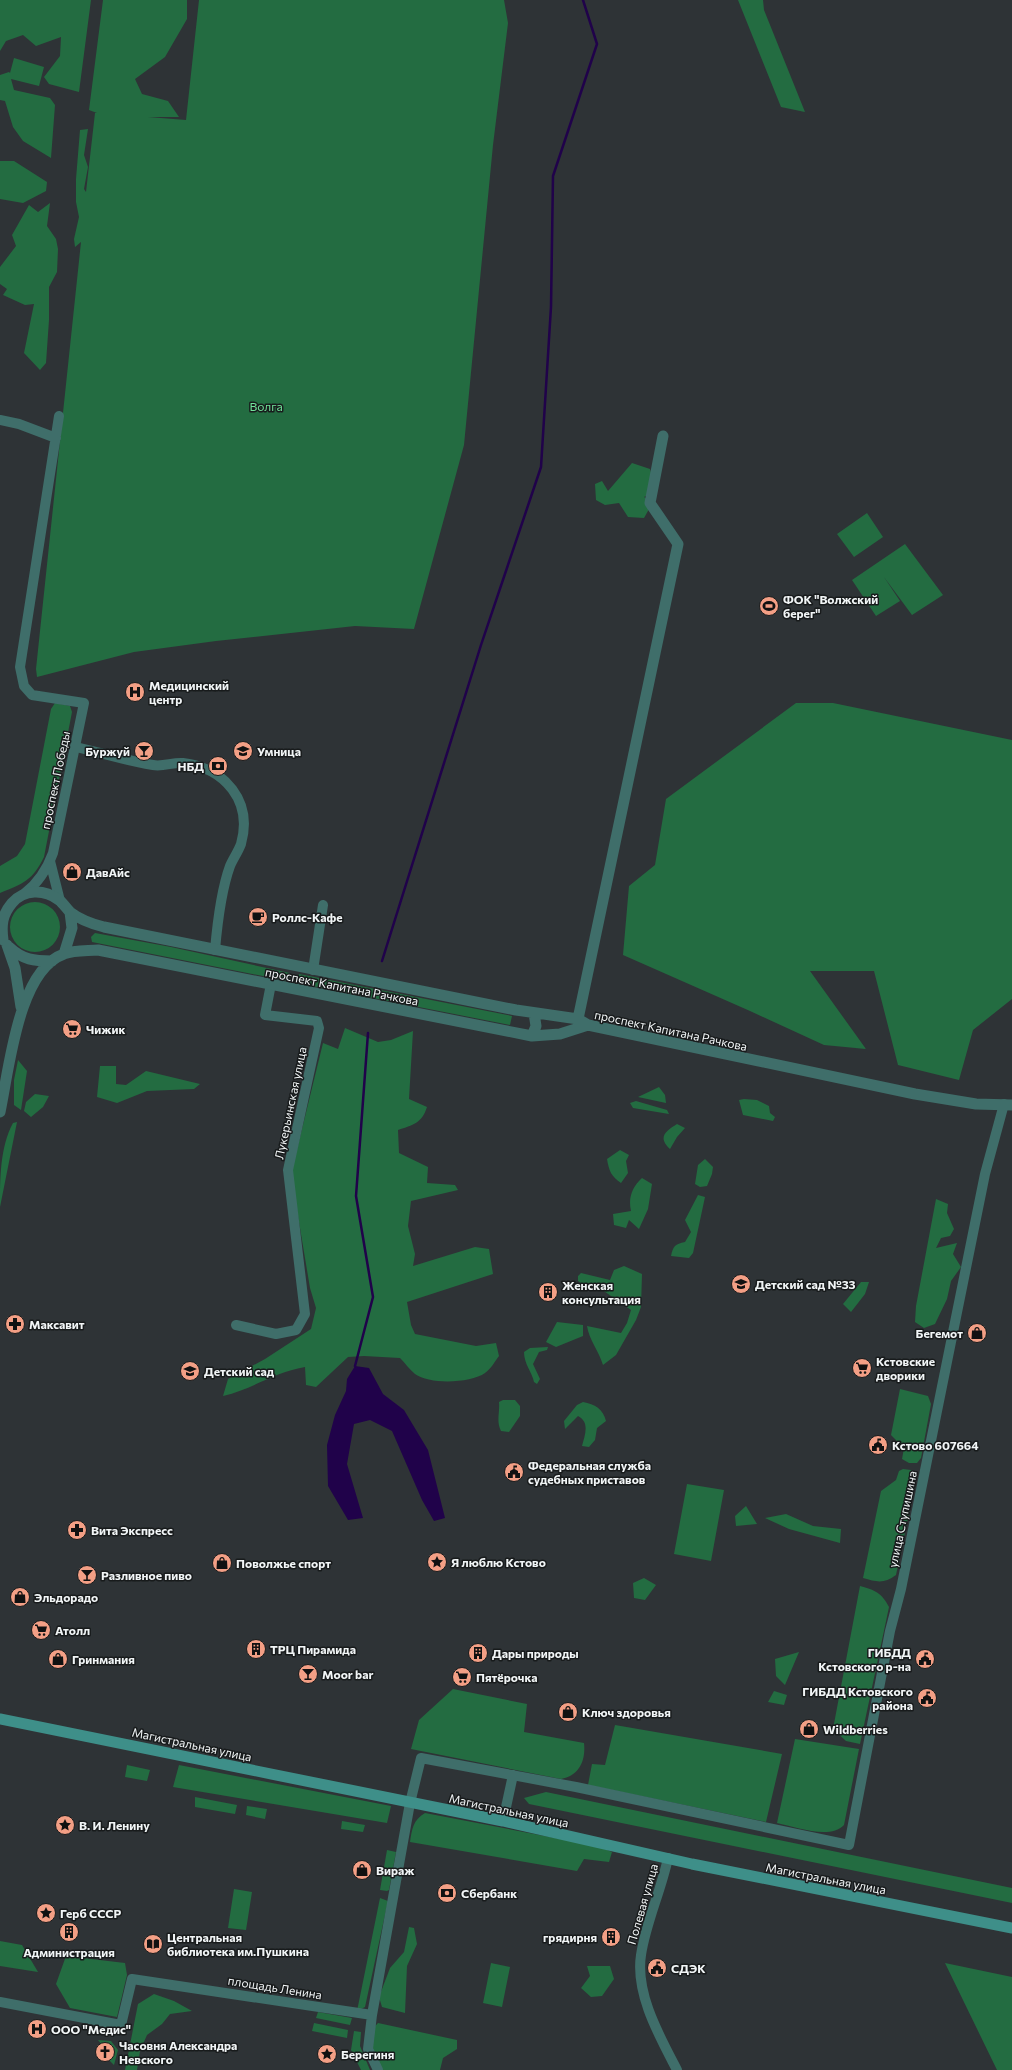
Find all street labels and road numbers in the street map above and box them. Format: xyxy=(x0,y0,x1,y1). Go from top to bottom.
street label: проспект Победы xyxy=(38,730,72,830)
street label: проспект Капитана Рачкова xyxy=(264,964,420,1008)
street label: проспект Капитана Рачкова xyxy=(593,1007,749,1053)
street label: Лукерьинская улица xyxy=(271,1045,309,1161)
street label: улица Ступишина xyxy=(885,1469,919,1569)
street label: Магистральная улица xyxy=(131,1724,253,1764)
street label: Магистральная улица xyxy=(448,1790,570,1830)
street label: Магистральная улица xyxy=(765,1859,887,1897)
street label: Полевая улица xyxy=(624,1862,660,1946)
street label: площадь Ленина xyxy=(227,1973,323,2001)

